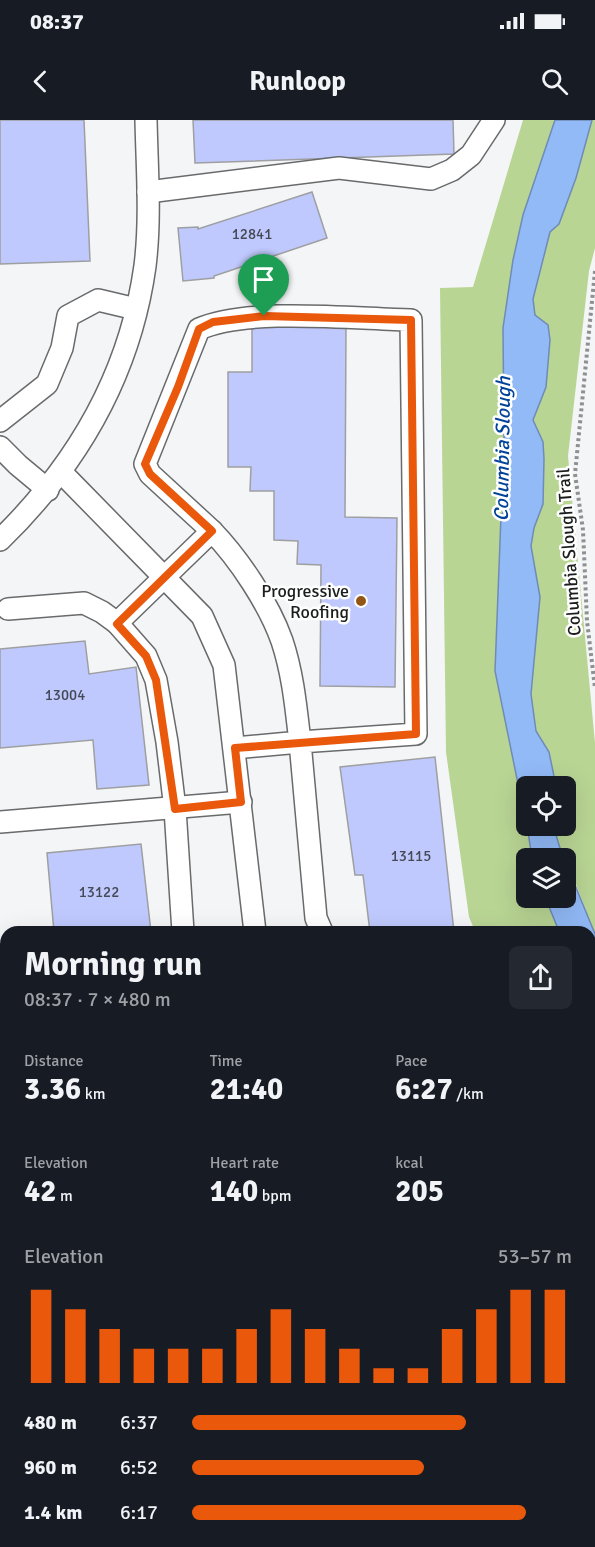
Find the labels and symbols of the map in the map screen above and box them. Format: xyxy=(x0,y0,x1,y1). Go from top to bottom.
house number: 12841 xyxy=(232,225,272,243)
pin xyxy=(238,254,289,316)
water label: Columbia Slough xyxy=(489,375,516,522)
street label: Columbia Slough Trail xyxy=(552,467,586,637)
place label: Progressive Roofing xyxy=(261,580,349,623)
marker: Progressive Roofing xyxy=(354,594,368,608)
house number: 13004 xyxy=(45,686,85,704)
house number: 13115 xyxy=(391,847,431,865)
house number: 13122 xyxy=(79,883,119,901)

